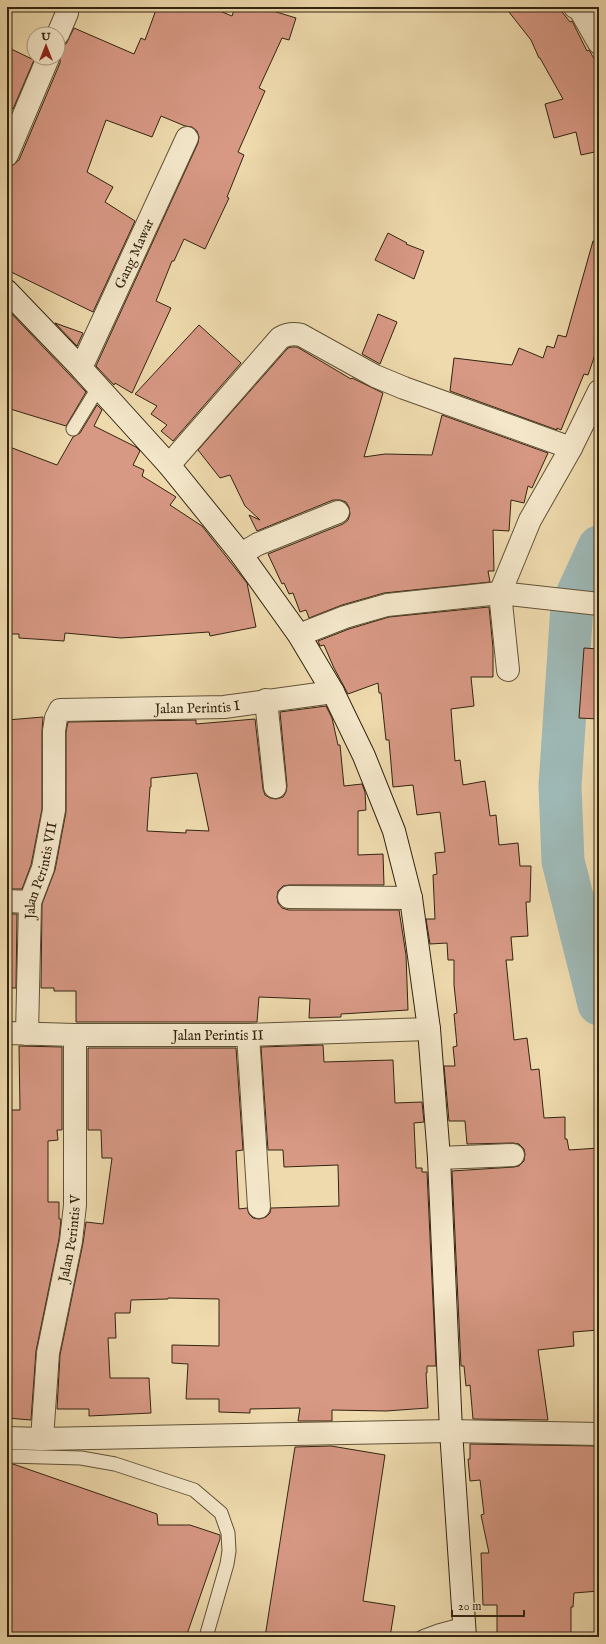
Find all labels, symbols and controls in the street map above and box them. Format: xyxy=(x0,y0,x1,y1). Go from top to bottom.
north arrow xyxy=(26,26,66,66)
text: U xyxy=(40,30,51,44)
street label: Gang Mawar xyxy=(111,216,158,292)
street label: Jalan Perintis I xyxy=(153,697,241,718)
street label: Jalan Perintis VII xyxy=(22,821,62,921)
street label: Jalan Perintis II xyxy=(170,1026,264,1045)
street label: Jalan Perintis V xyxy=(54,1194,85,1286)
scale bar xyxy=(452,1592,524,1618)
text: 20 m xyxy=(458,1599,481,1614)

